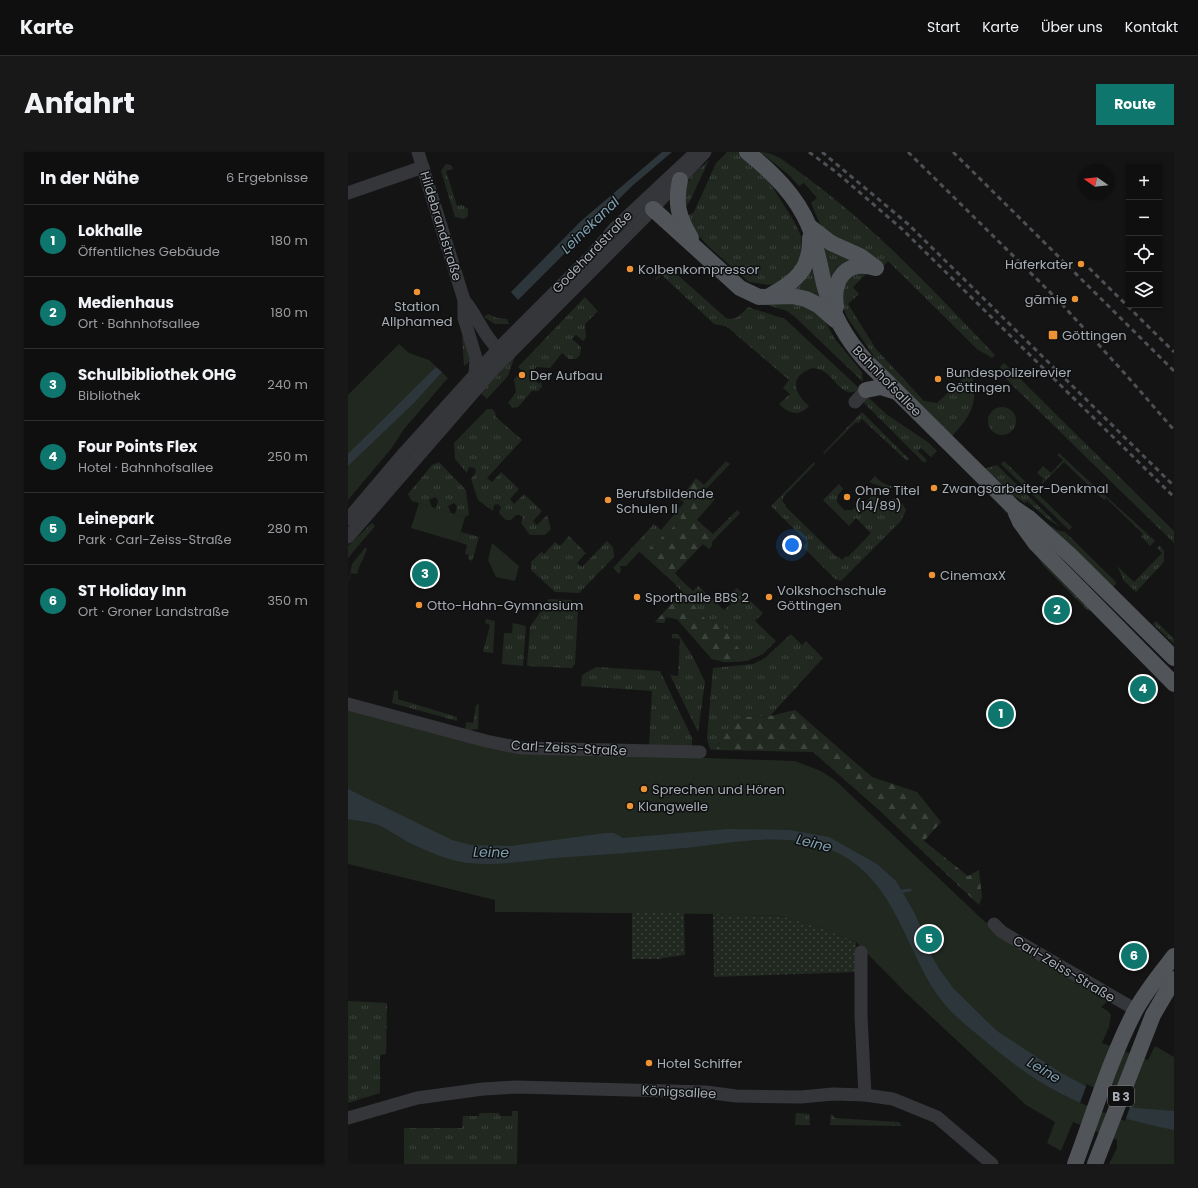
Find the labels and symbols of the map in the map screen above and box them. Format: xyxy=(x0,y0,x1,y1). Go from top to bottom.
north arrow xyxy=(1078,164,1114,200)
street label: Hildebrandstraße xyxy=(415,169,467,283)
water label: Leinekanal xyxy=(556,192,624,258)
street label: Godehardstraße xyxy=(548,207,636,297)
place label: Haferkater xyxy=(1005,255,1073,274)
marker: Haferkater xyxy=(1076,259,1086,269)
place label: Kolbenkompressor xyxy=(638,260,759,279)
marker: Kolbenkompressor xyxy=(625,264,635,274)
marker: Station Allphamed xyxy=(412,287,422,297)
place label: gāmie xyxy=(1025,290,1067,309)
marker: gāmie xyxy=(1070,294,1080,304)
place label: Station Allphamed xyxy=(381,297,453,331)
place label: Göttingen xyxy=(1062,326,1127,345)
marker: Göttingen xyxy=(1047,329,1059,341)
street label: Bahnhofsallee xyxy=(848,341,926,421)
place label: Bundespolizeirevier Göttingen xyxy=(946,363,1071,397)
place label: Der Aufbau xyxy=(530,366,603,385)
marker: Der Aufbau xyxy=(517,370,527,380)
marker: Bundespolizeirevier Göttingen xyxy=(933,374,943,384)
place label: Zwangsarbeiter-Denkmal xyxy=(942,479,1109,498)
place label: Ohne Titel (14/89) xyxy=(855,481,920,515)
marker: Zwangsarbeiter-Denkmal xyxy=(929,483,939,493)
place label: Berufsbildende Schulen II xyxy=(616,484,713,518)
marker: Ohne Titel (14/89) xyxy=(842,492,852,502)
marker: Berufsbildende Schulen II xyxy=(603,495,613,505)
your location xyxy=(782,535,802,555)
pin: 3 xyxy=(412,559,438,589)
place label: CinemaxX xyxy=(940,566,1006,585)
marker: CinemaxX xyxy=(927,570,937,580)
place label: Volkshochschule Göttingen xyxy=(777,581,886,615)
place label: Sporthalle BBS 2 xyxy=(645,588,749,607)
marker: Sporthalle BBS 2 xyxy=(632,592,642,602)
marker: Volkshochschule Göttingen xyxy=(764,592,774,602)
pin: 2 xyxy=(1044,595,1070,625)
place label: Otto-Hahn-Gymnasium xyxy=(427,596,583,615)
marker: Otto-Hahn-Gymnasium xyxy=(414,600,424,610)
pin: 4 xyxy=(1130,674,1156,704)
pin: 1 xyxy=(988,699,1014,729)
street label: Carl-Zeiss-Straße xyxy=(511,735,627,761)
place label: Sprechen und Hören xyxy=(652,780,785,799)
marker: Sprechen und Hören xyxy=(639,784,649,794)
place label: Klangwelle xyxy=(638,797,708,816)
marker: Klangwelle xyxy=(625,801,635,811)
water label: Leine xyxy=(794,829,834,857)
water label: Leine xyxy=(473,842,509,862)
pin: 5 xyxy=(916,924,942,954)
street label: Carl-Zeiss-Straße xyxy=(1009,931,1119,1007)
pin: 6 xyxy=(1121,941,1147,971)
water label: Leine xyxy=(1024,1052,1065,1088)
place label: Hotel Schiffer xyxy=(657,1054,742,1073)
marker: Hotel Schiffer xyxy=(644,1058,654,1068)
street label: Königsallee xyxy=(641,1081,717,1103)
road number: B 3 xyxy=(1108,1086,1134,1106)

